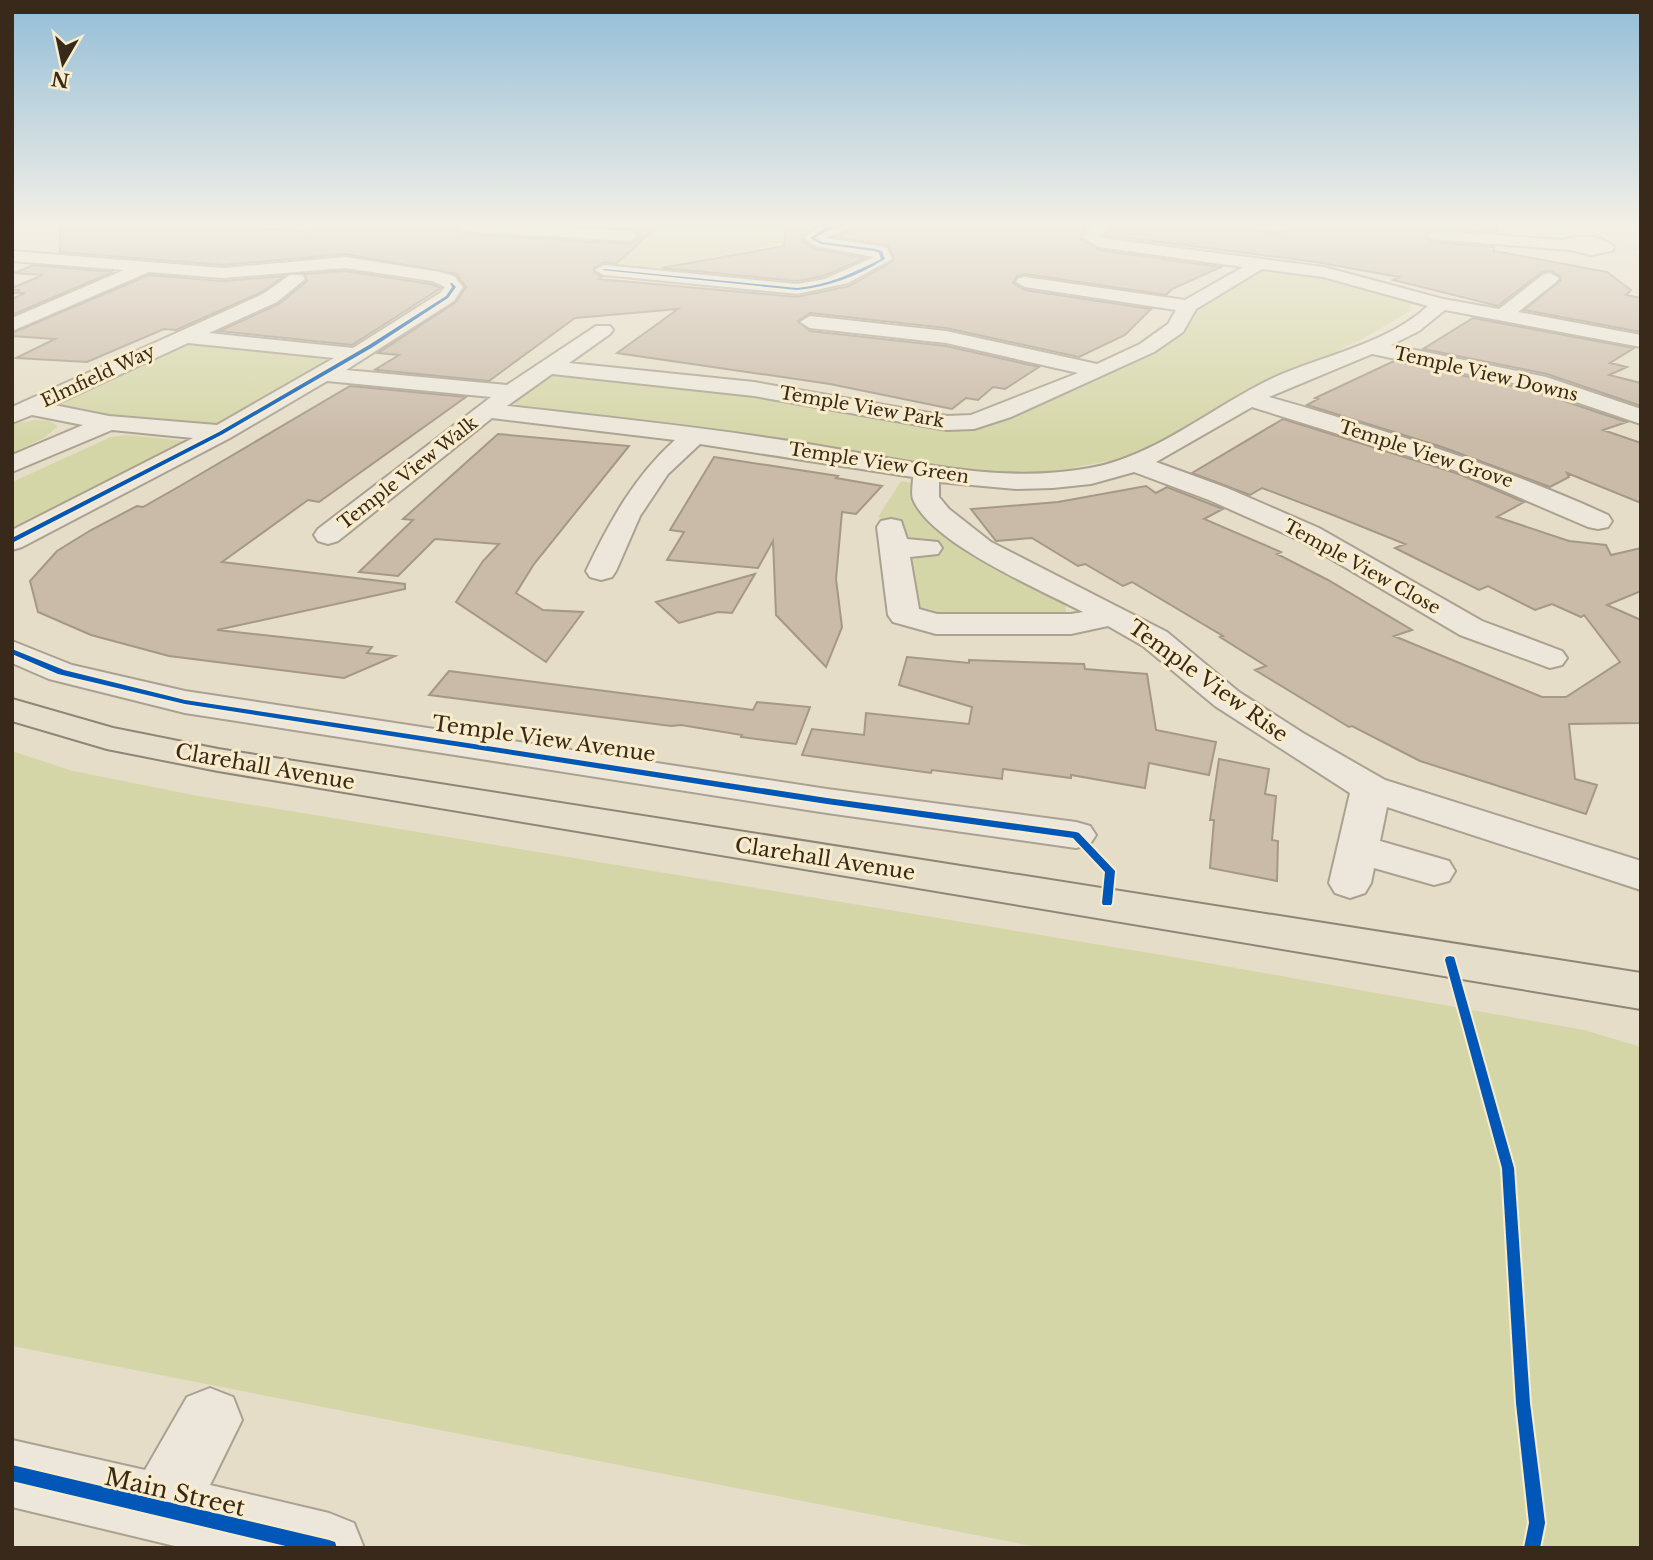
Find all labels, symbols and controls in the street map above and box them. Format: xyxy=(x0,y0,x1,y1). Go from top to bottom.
north arrow xyxy=(28,28,98,98)
text: N xyxy=(50,67,71,92)
street label: Elmfield Way xyxy=(37,340,159,412)
street label: Temple View Downs xyxy=(1392,342,1580,406)
street label: Temple View Park xyxy=(778,382,946,432)
street label: Temple View Walk xyxy=(334,412,482,534)
street label: Temple View Grove xyxy=(1336,415,1516,493)
street label: Temple View Green xyxy=(787,438,971,488)
street label: Temple View Close xyxy=(1280,515,1444,619)
street label: Temple View Rise xyxy=(1123,614,1293,748)
street label: Temple View Avenue xyxy=(431,710,657,768)
street label: Clarehall Avenue xyxy=(173,738,357,796)
street label: Clarehall Avenue xyxy=(733,832,917,886)
street label: Main Street xyxy=(102,1462,248,1522)

